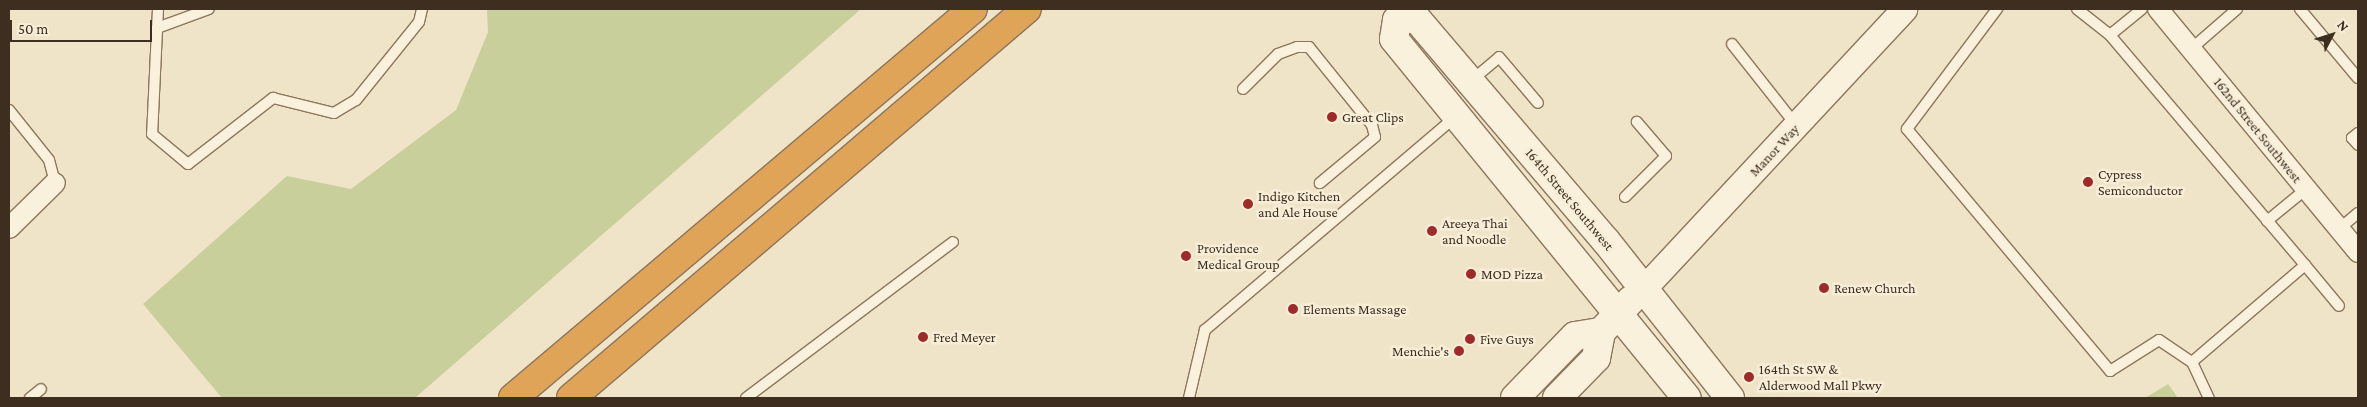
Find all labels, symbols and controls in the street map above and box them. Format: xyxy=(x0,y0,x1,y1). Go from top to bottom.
scale bar xyxy=(12,10,155,42)
north arrow xyxy=(2307,10,2357,60)
text: N xyxy=(2334,17,2353,34)
text: 50 m xyxy=(18,21,48,37)
street label: 162nd Street Southwest xyxy=(2210,74,2306,186)
place label: Great Clips xyxy=(1342,109,1404,125)
marker: Great Clips xyxy=(1326,111,1338,123)
street label: Manor Way xyxy=(1746,120,1802,180)
street label: 164th Street Southwest xyxy=(1522,144,1618,254)
place label: Cypress Semiconductor xyxy=(2098,166,2183,198)
marker: Cypress Semiconductor xyxy=(2082,176,2094,188)
place label: Indigo Kitchen and Ale House xyxy=(1258,188,1340,220)
marker: Indigo Kitchen and Ale House xyxy=(1242,198,1254,210)
place label: Areeya Thai and Noodle xyxy=(1442,215,1508,248)
marker: Areeya Thai and Noodle xyxy=(1426,225,1438,237)
place label: Providence Medical Group xyxy=(1197,240,1280,272)
marker: Providence Medical Group xyxy=(1179,249,1193,263)
place label: MOD Pizza xyxy=(1481,266,1543,282)
marker: MOD Pizza xyxy=(1465,268,1477,280)
place label: Renew Church xyxy=(1834,280,1915,296)
marker: Renew Church xyxy=(1818,282,1830,294)
place label: Elements Massage xyxy=(1303,301,1406,317)
marker: Elements Massage xyxy=(1287,303,1299,315)
place label: Fred Meyer xyxy=(933,329,996,345)
marker: Fred Meyer xyxy=(917,331,929,343)
place label: Five Guys xyxy=(1480,331,1534,347)
marker: Five Guys xyxy=(1464,333,1476,345)
place label: Menchie's xyxy=(1392,343,1449,359)
marker: Menchie's xyxy=(1453,345,1465,357)
place label: 164th St SW & Alderwood Mall Pkwy xyxy=(1759,361,1882,394)
marker: 164th St SW & Alderwood Mall Pkwy xyxy=(1743,371,1755,383)

